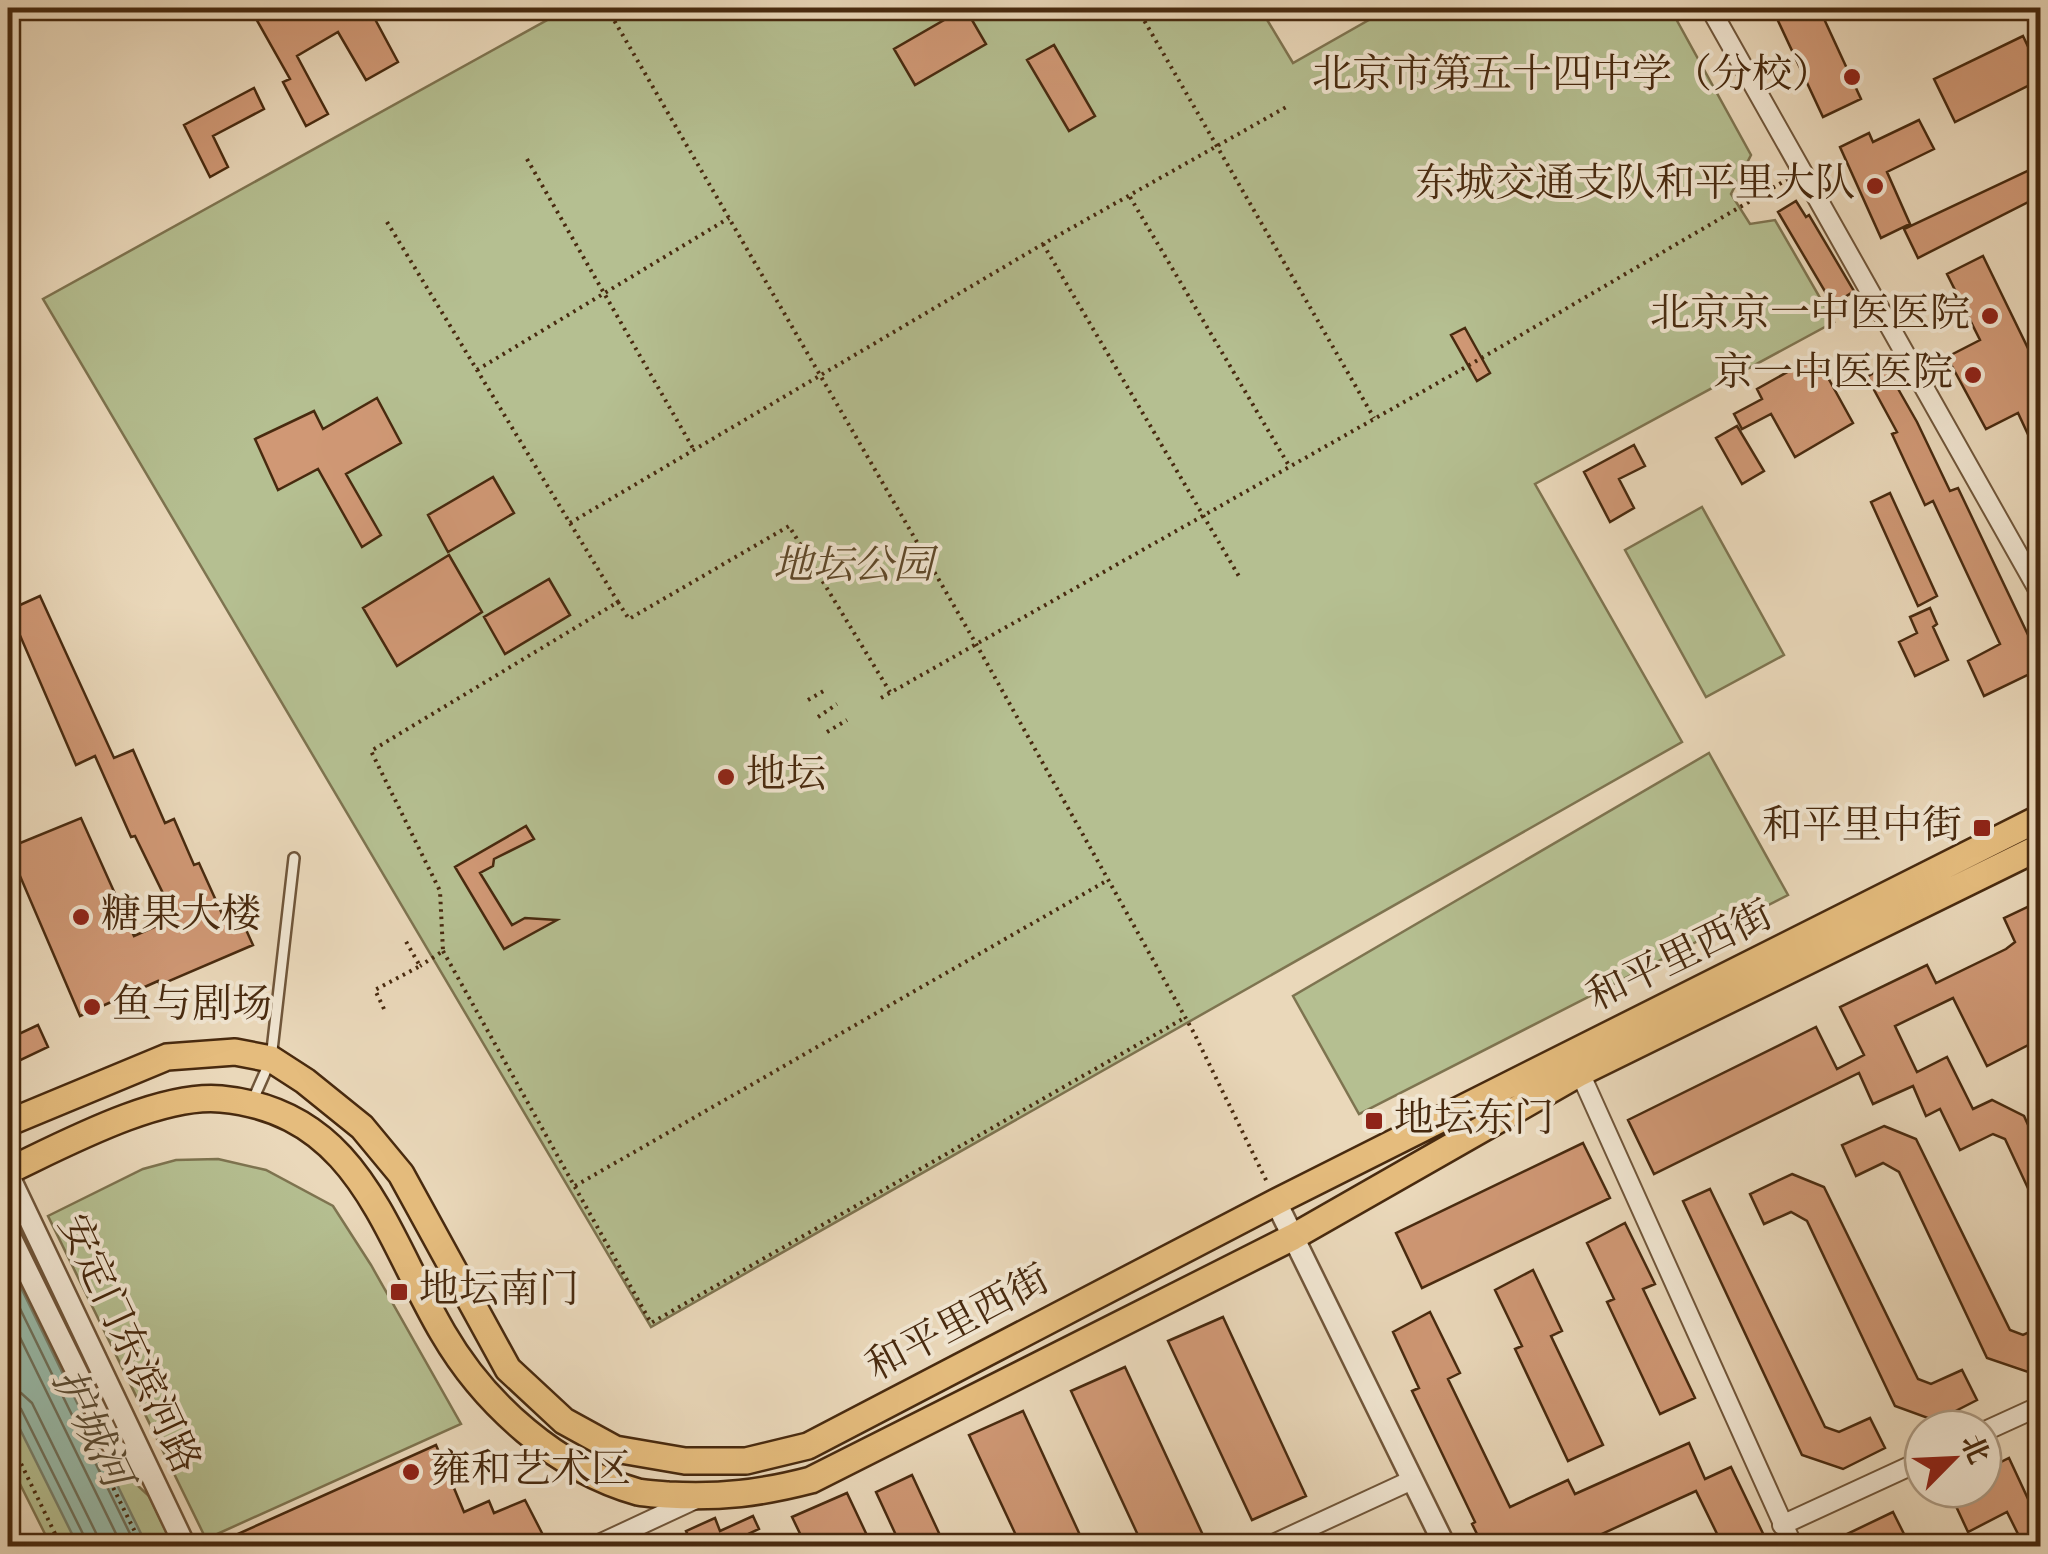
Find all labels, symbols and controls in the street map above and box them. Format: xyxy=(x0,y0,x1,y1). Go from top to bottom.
place label: 北京市第五十四中学（分校） xyxy=(1312,49,1832,105)
marker: 北京市第五十四中学（分校） xyxy=(1841,66,1863,88)
place label: 东城交通支队和平里大队 xyxy=(1415,158,1855,214)
marker: 东城交通支队和平里大队 xyxy=(1864,175,1886,197)
place label: 北京京一中医医院 xyxy=(1650,288,1970,344)
marker: 北京京一中医医院 xyxy=(1979,305,2001,327)
place label: 京一中医医院 xyxy=(1713,347,1953,403)
marker: 京一中医医院 xyxy=(1962,364,1984,386)
park label: 地坛公园 xyxy=(773,540,939,596)
place label: 地坛 xyxy=(746,749,826,805)
marker: 地坛 xyxy=(715,766,737,788)
place label: 和平里中街 xyxy=(1762,800,1962,856)
marker: 和平里中街 xyxy=(1971,817,1993,839)
place label: 糖果大楼 xyxy=(101,889,261,945)
street label: 和平里西街 xyxy=(1579,889,1783,1027)
marker: 糖果大楼 xyxy=(70,906,92,928)
place label: 鱼与剧场 xyxy=(112,979,272,1035)
marker: 鱼与剧场 xyxy=(81,996,103,1018)
place label: 地坛东门 xyxy=(1394,1093,1554,1149)
marker: 地坛东门 xyxy=(1363,1110,1385,1132)
street label: 安定门东滨河路 xyxy=(42,1206,212,1484)
street label: 和平里西街 xyxy=(858,1253,1060,1397)
place label: 地坛南门 xyxy=(419,1264,579,1320)
marker: 地坛南门 xyxy=(388,1281,410,1303)
water label: 护城河 xyxy=(35,1359,146,1505)
north arrow xyxy=(1903,1409,2003,1509)
text: 北 xyxy=(1950,1429,1997,1471)
place label: 雍和艺术区 xyxy=(431,1444,631,1500)
marker: 雍和艺术区 xyxy=(400,1461,422,1483)

